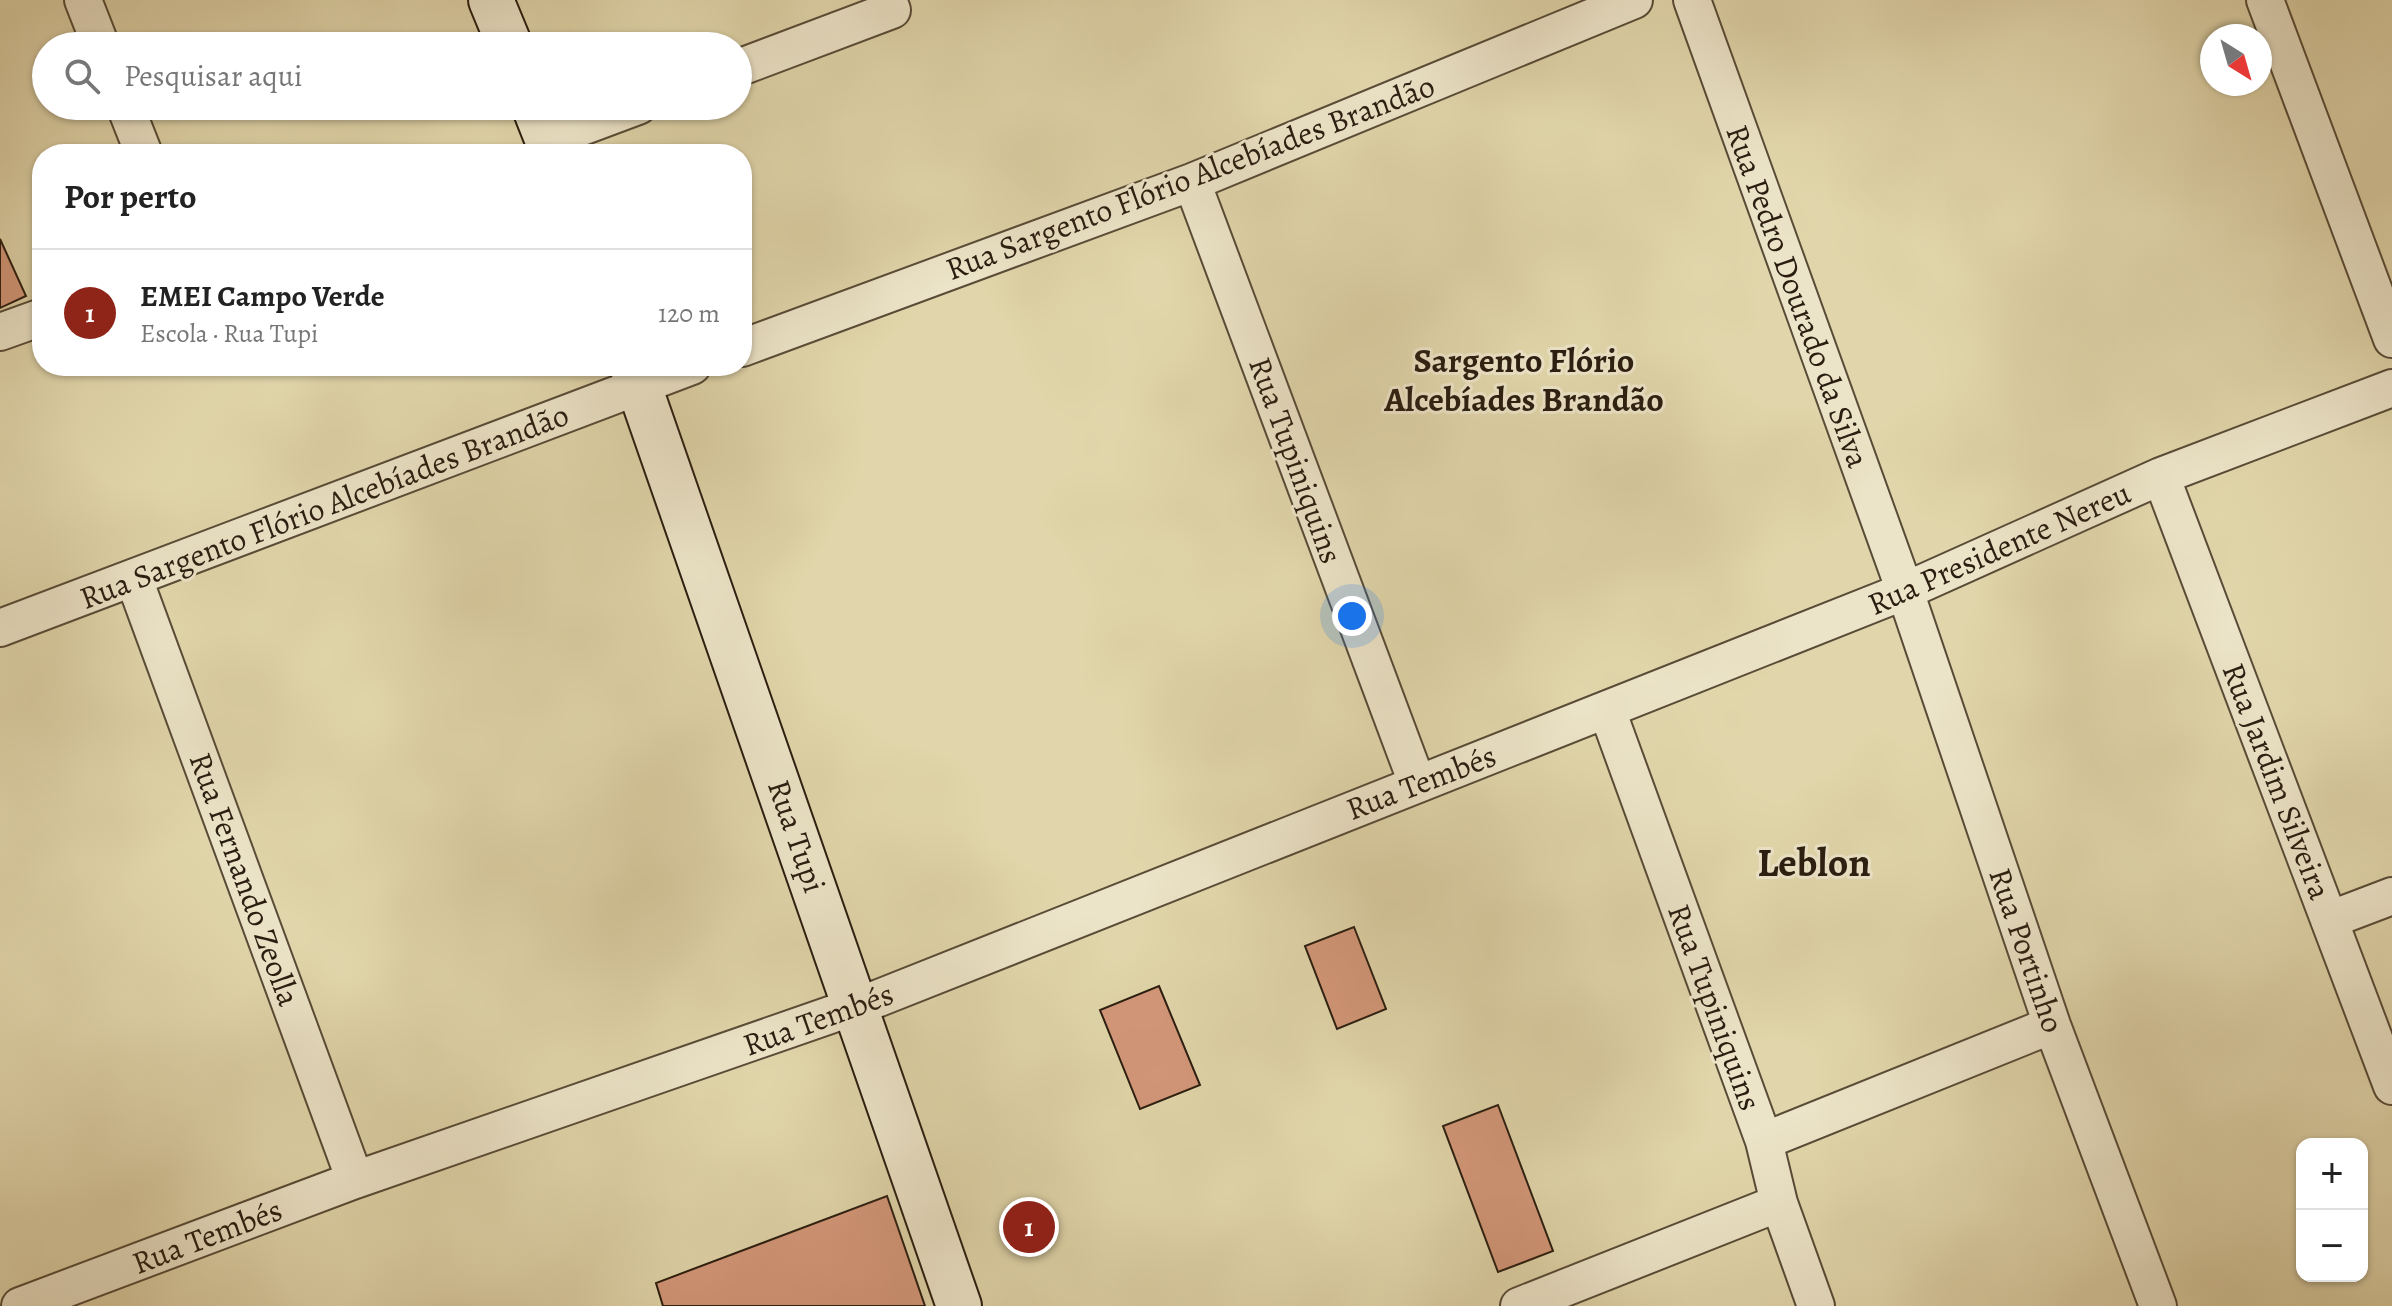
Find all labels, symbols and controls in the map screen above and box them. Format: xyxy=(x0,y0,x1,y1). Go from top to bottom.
north arrow xyxy=(2200,24,2272,96)
search box xyxy=(32,32,752,120)
icon: search xyxy=(60,54,104,98)
text: Pesquisar aqui xyxy=(124,56,302,96)
street label: Rua Sargento Flório Alcebíades Brandão xyxy=(939,63,1441,291)
street label: Rua Pedro Dourado da Silva xyxy=(1715,119,1881,474)
text: Por perto xyxy=(64,173,197,220)
text: EMEI Campo Verde xyxy=(140,276,385,316)
text: 1 xyxy=(85,296,95,331)
text: 120 m xyxy=(658,296,720,331)
text: Escola · Rua Tupi xyxy=(140,316,318,351)
district label: Sargento Flório Alcebíades Brandão xyxy=(1383,337,1664,423)
street label: Rua Tupiniquins xyxy=(1238,351,1354,569)
street label: Rua Sargento Flório Alcebíades Brandão xyxy=(73,392,575,620)
street label: Rua Presidente Nereu xyxy=(1861,470,2138,626)
your location xyxy=(1332,596,1372,636)
street label: Rua Jardim Silveira xyxy=(2212,656,2342,906)
street label: Rua Tembés xyxy=(1340,733,1502,831)
street label: Rua Fernando Zeolla xyxy=(179,746,311,1012)
street label: Rua Tupi xyxy=(757,774,837,898)
district label: Leblon xyxy=(1757,835,1871,890)
street label: Rua Portinho xyxy=(1978,862,2076,1038)
street label: Rua Tupiniquins xyxy=(1657,898,1773,1116)
street label: Rua Tembés xyxy=(737,971,899,1067)
map controls xyxy=(2296,1138,2368,1282)
button: + xyxy=(2296,1138,2368,1210)
street label: Rua Tembés xyxy=(126,1187,288,1285)
pin: 1 xyxy=(1003,1197,1055,1257)
button: − xyxy=(2296,1210,2368,1282)

